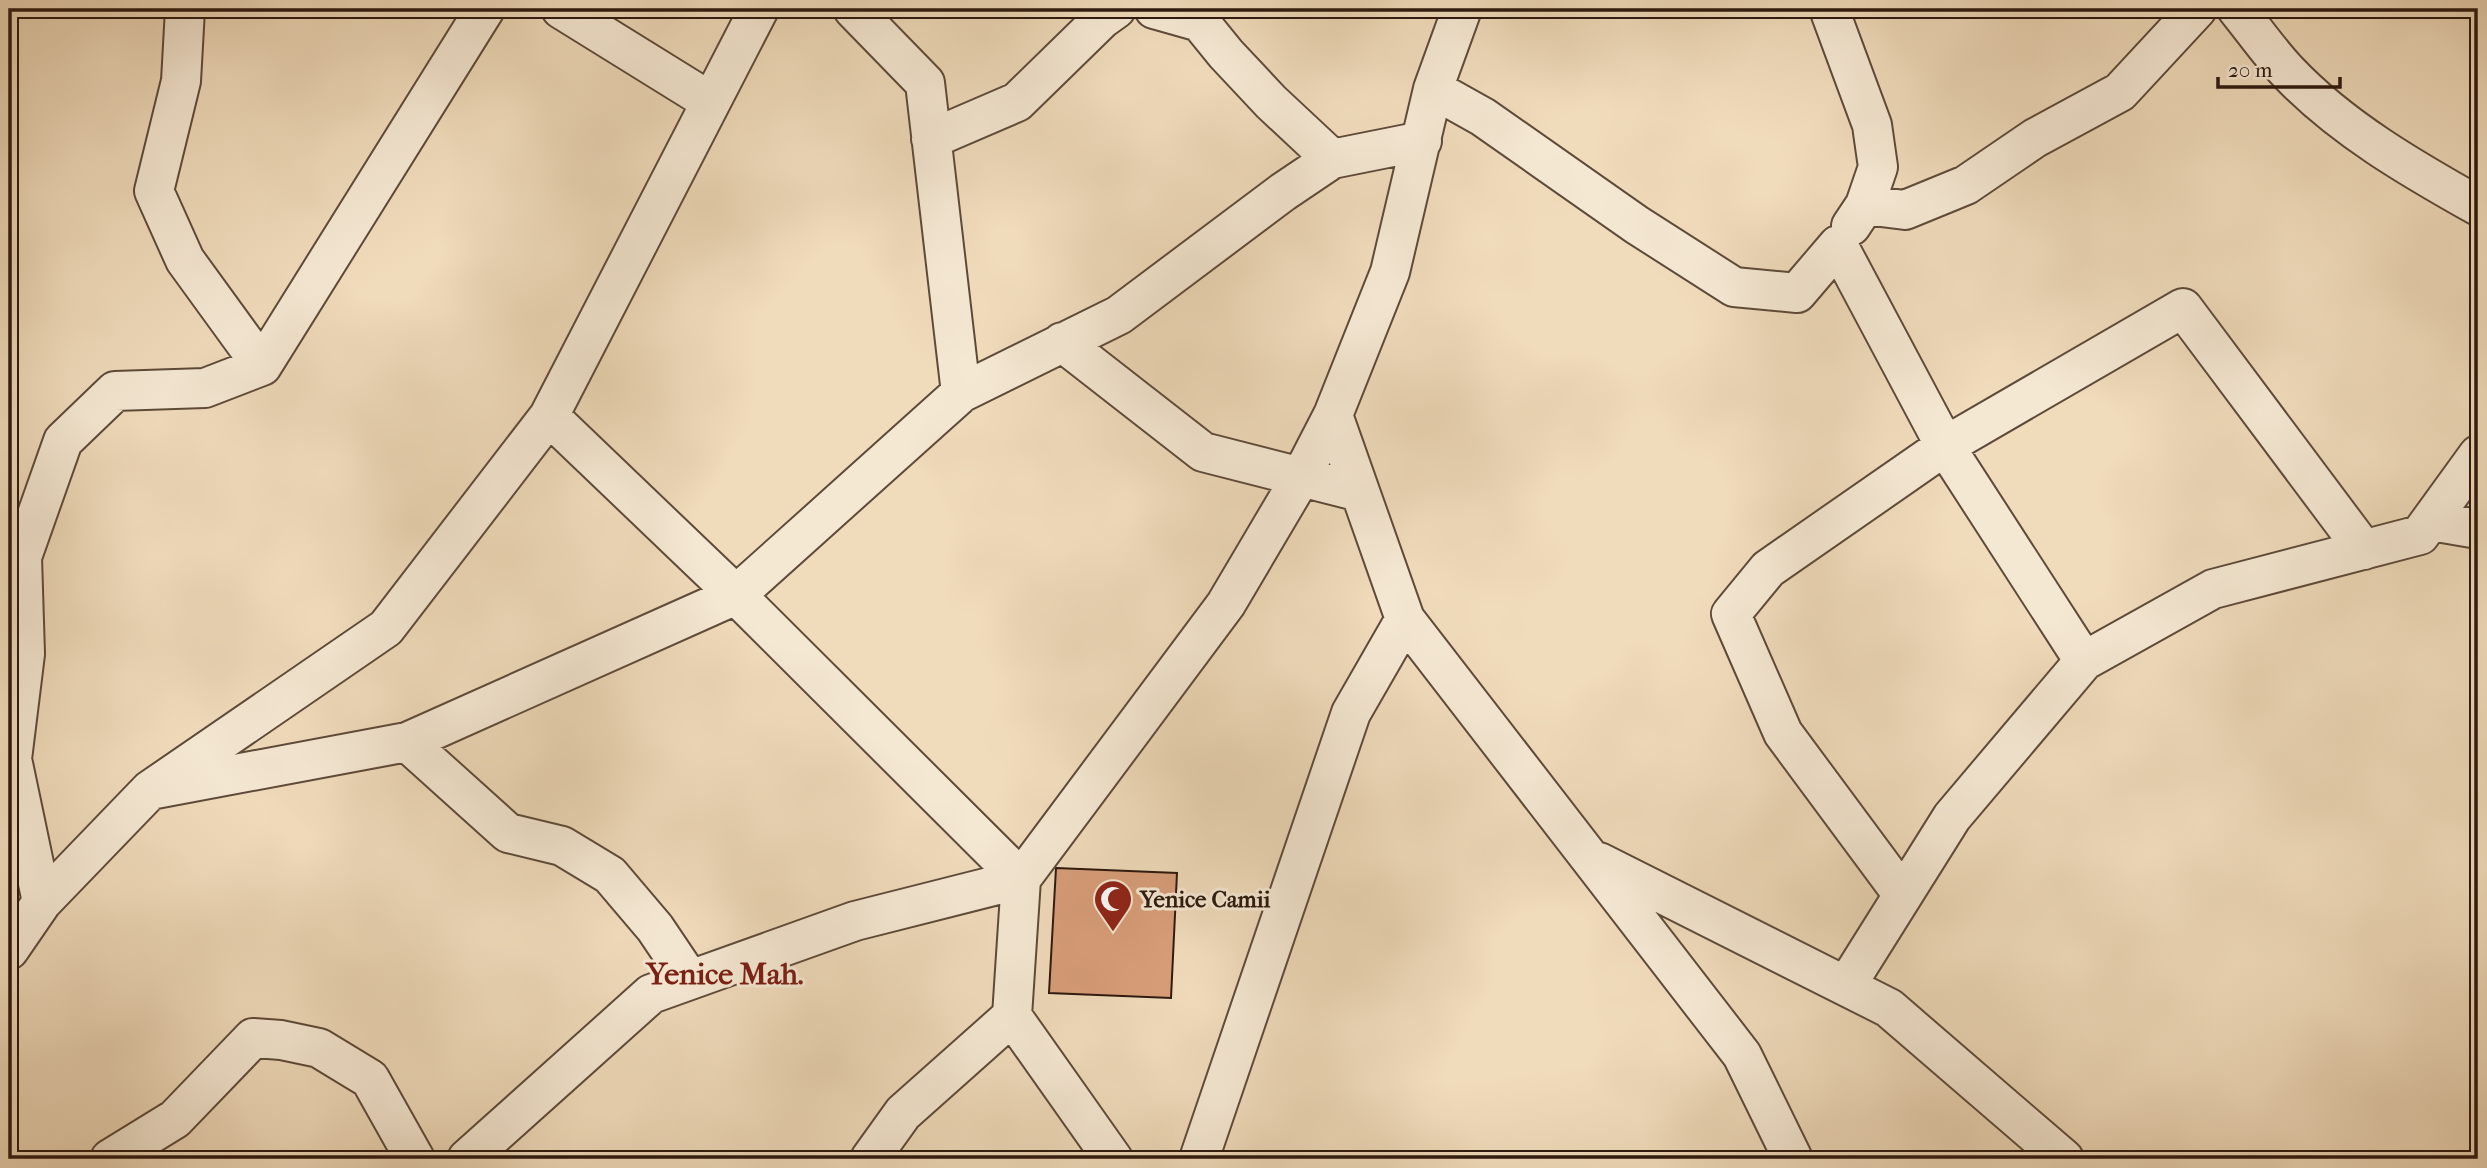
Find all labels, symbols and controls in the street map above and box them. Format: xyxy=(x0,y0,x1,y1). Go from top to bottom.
scale bar xyxy=(2218,46,2340,90)
text: 20 m xyxy=(2228,58,2273,82)
mosque icon: Yenice Camii xyxy=(1092,878,1134,933)
place label: Yenice Camii xyxy=(1139,886,1270,913)
district label: Yenice Mah. xyxy=(644,957,804,992)

